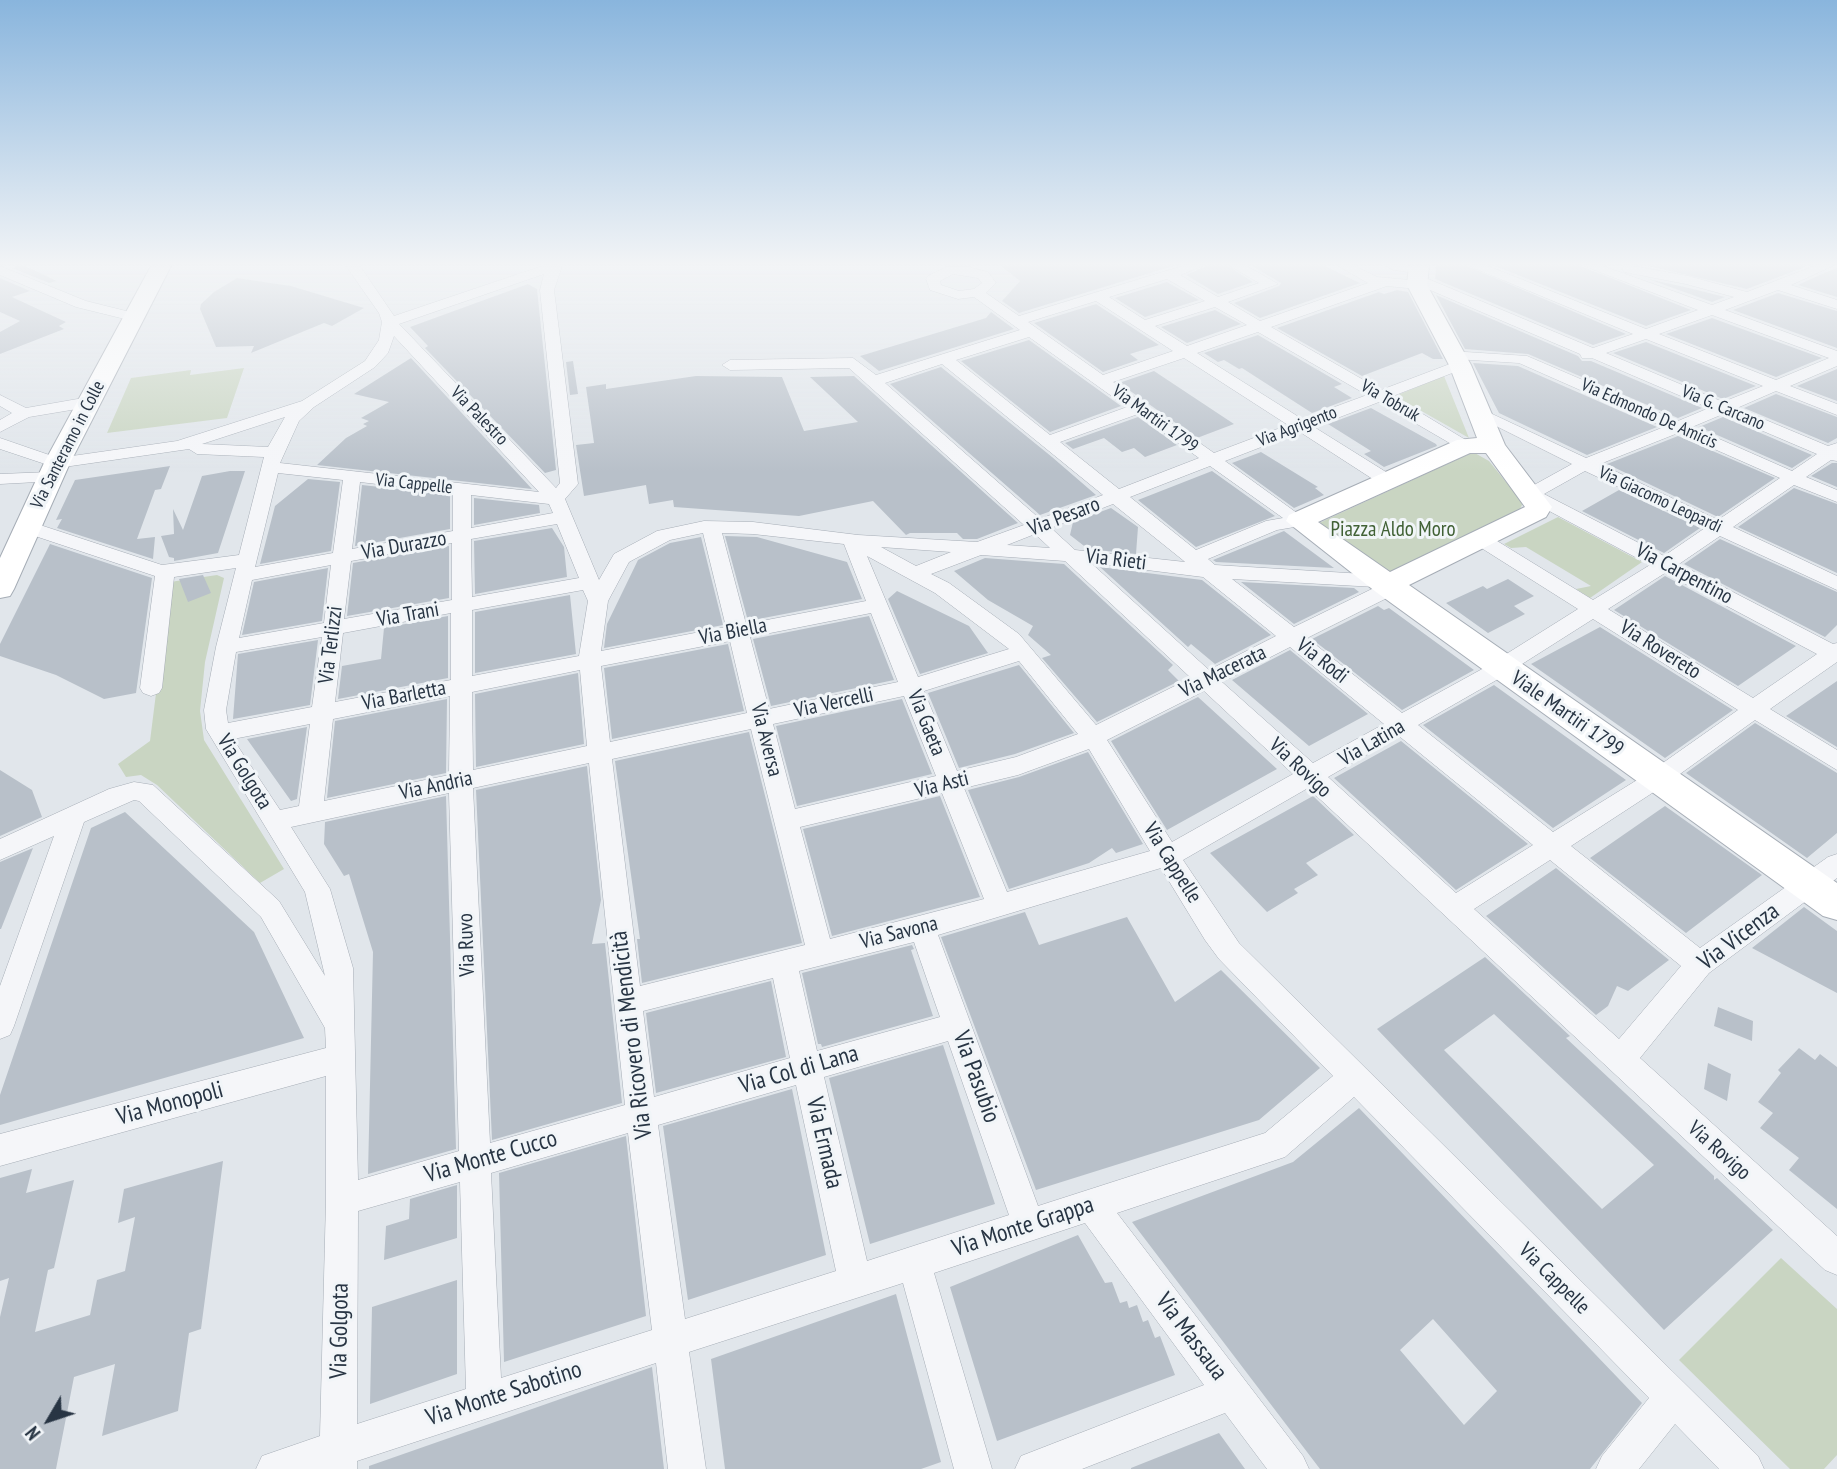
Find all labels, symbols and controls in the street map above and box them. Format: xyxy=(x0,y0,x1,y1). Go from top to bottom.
street label: Via Edmondo De Amicis xyxy=(1578,374,1720,454)
street label: Via Tobruk xyxy=(1357,375,1423,427)
street label: Via Santeramo in Colle xyxy=(26,377,110,513)
street label: Via Martiri 1799 xyxy=(1108,381,1202,457)
street label: Via G. Carcano xyxy=(1678,381,1768,435)
street label: Via Palestro xyxy=(446,382,512,450)
street label: Via Agrigento xyxy=(1254,402,1340,452)
street label: Via Giacomo Leopardi xyxy=(1595,462,1725,538)
street label: Via Cappelle xyxy=(374,469,454,499)
street label: Via Pesaro xyxy=(1024,492,1104,542)
park label: Piazza Aldo Moro xyxy=(1330,517,1456,543)
street label: Via Durazzo xyxy=(360,526,448,566)
street label: Via Carpentino xyxy=(1631,538,1737,610)
street label: Via Rieti xyxy=(1084,544,1148,576)
street label: Via Trani xyxy=(375,597,441,633)
street label: Via Terlizzi xyxy=(314,605,348,685)
street label: Via Biella xyxy=(697,613,769,651)
street label: Via Rovereto xyxy=(1615,615,1705,685)
street label: Via Rodi xyxy=(1291,633,1353,689)
street label: Via Macerata xyxy=(1176,640,1270,704)
street label: Viale Martiri 1799 xyxy=(1506,666,1628,762)
street label: Via Barletta xyxy=(360,676,448,716)
street label: Via Vercelli xyxy=(792,682,876,724)
street label: Via Gaeta xyxy=(901,686,951,760)
street label: Via Aversa xyxy=(745,701,787,779)
street label: Via Latina xyxy=(1335,714,1409,772)
street label: Via Golgota xyxy=(211,730,277,814)
street label: Via Rovigo xyxy=(1264,733,1336,803)
street label: Via Andria xyxy=(397,766,475,806)
street label: Via Asti xyxy=(913,766,971,804)
street label: Via Cappelle xyxy=(1137,818,1207,908)
street label: Via Vicenza xyxy=(1693,897,1785,977)
street label: Via Savona xyxy=(857,911,941,955)
street label: Via Ruvo xyxy=(453,913,481,977)
street label: Via Ricovero di Mendicità xyxy=(605,929,659,1141)
street label: Via Pasubio xyxy=(946,1027,1006,1127)
street label: Via Col di Lana xyxy=(736,1039,862,1101)
street label: Via Monopoli xyxy=(114,1076,226,1132)
street label: Via Ermada xyxy=(799,1094,849,1192)
street label: Via Rovigo xyxy=(1682,1116,1756,1186)
street label: Via Monte Cucco xyxy=(421,1124,561,1190)
street label: Via Monte Grappa xyxy=(949,1191,1097,1263)
street label: Via Cappelle xyxy=(1513,1238,1595,1320)
street label: Via Golgota xyxy=(325,1283,355,1379)
street label: Via Massaua xyxy=(1149,1288,1233,1386)
street label: Via Monte Sabotino xyxy=(423,1355,585,1433)
north arrow xyxy=(14,1385,84,1455)
text: N xyxy=(20,1422,45,1445)

